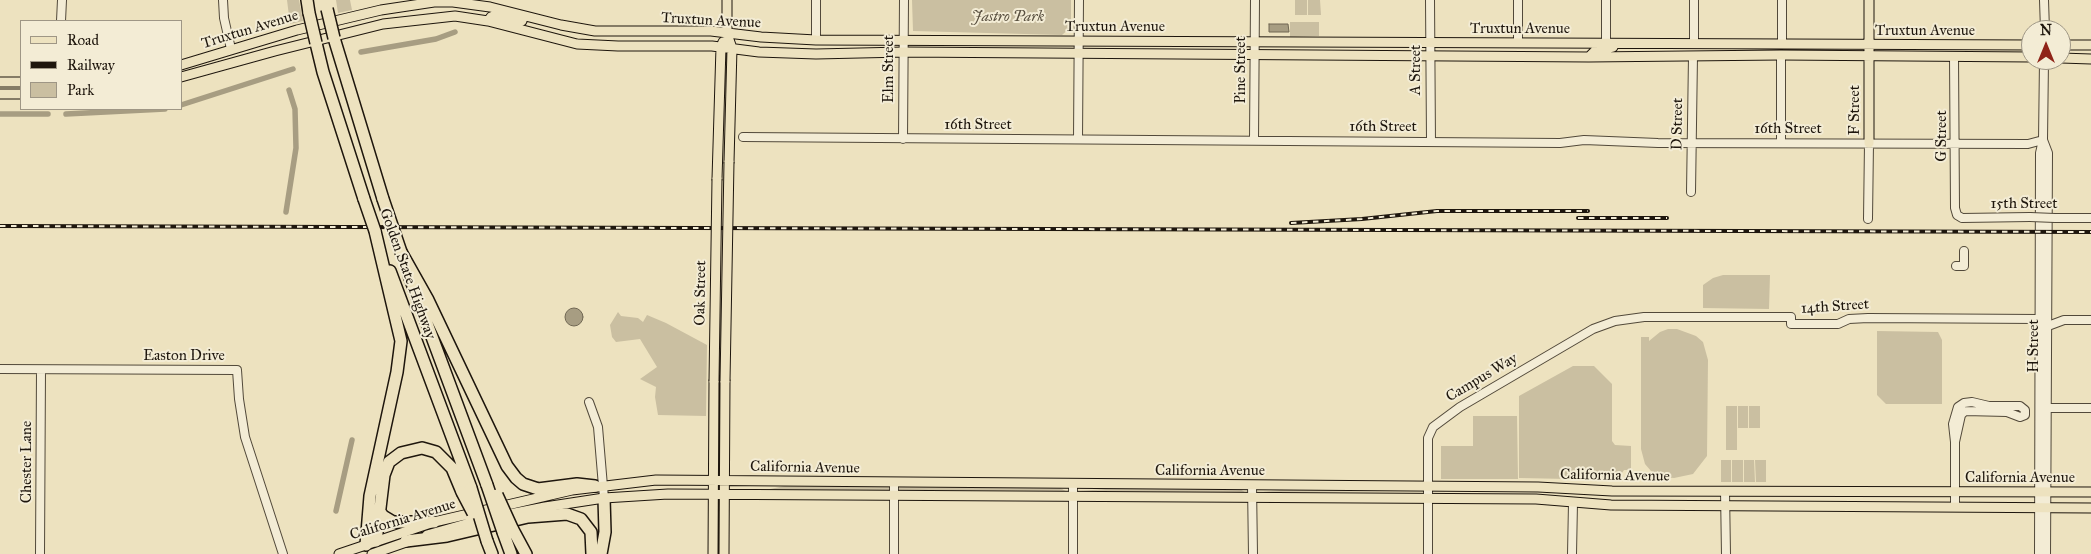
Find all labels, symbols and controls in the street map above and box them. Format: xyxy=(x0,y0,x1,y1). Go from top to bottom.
street label: Truxtun Avenue xyxy=(200,7,300,53)
park label: Jastro Park xyxy=(972,8,1044,26)
street label: Truxtun Avenue xyxy=(661,9,761,33)
street label: Truxtun Avenue xyxy=(1065,18,1165,36)
legend xyxy=(20,20,182,110)
street label: Truxtun Avenue xyxy=(1470,20,1570,38)
north arrow xyxy=(2021,20,2071,70)
street label: Truxtun Avenue xyxy=(1875,22,1975,40)
text: N xyxy=(2040,22,2052,39)
text: Road xyxy=(67,31,99,49)
street label: Elm Street xyxy=(880,35,898,103)
street label: Pine Street xyxy=(1232,36,1250,104)
street label: A Street xyxy=(1407,45,1425,95)
text: Railway xyxy=(67,56,115,74)
text: Park xyxy=(67,81,94,99)
street label: F Street xyxy=(1846,85,1864,135)
street label: D Street xyxy=(1669,98,1687,150)
street label: G Street xyxy=(1933,110,1951,162)
street label: 16th Street xyxy=(944,116,1012,134)
street label: 16th Street xyxy=(1349,118,1417,136)
street label: 16th Street xyxy=(1754,120,1822,138)
street label: 15th Street xyxy=(1991,195,2057,213)
street label: Golden State Highway xyxy=(375,206,439,342)
street label: Oak Street xyxy=(691,260,711,326)
street label: 14th Street xyxy=(1800,296,1870,318)
street label: H Street xyxy=(2025,319,2043,373)
street label: Easton Drive xyxy=(143,347,225,365)
street label: Campus Way xyxy=(1443,350,1521,406)
street label: Chester Lane xyxy=(18,421,36,503)
street label: California Avenue xyxy=(750,458,860,478)
street label: California Avenue xyxy=(1155,462,1265,480)
street label: California Avenue xyxy=(1560,466,1670,486)
street label: California Avenue xyxy=(1965,469,2075,487)
street label: California Avenue xyxy=(348,495,458,545)

